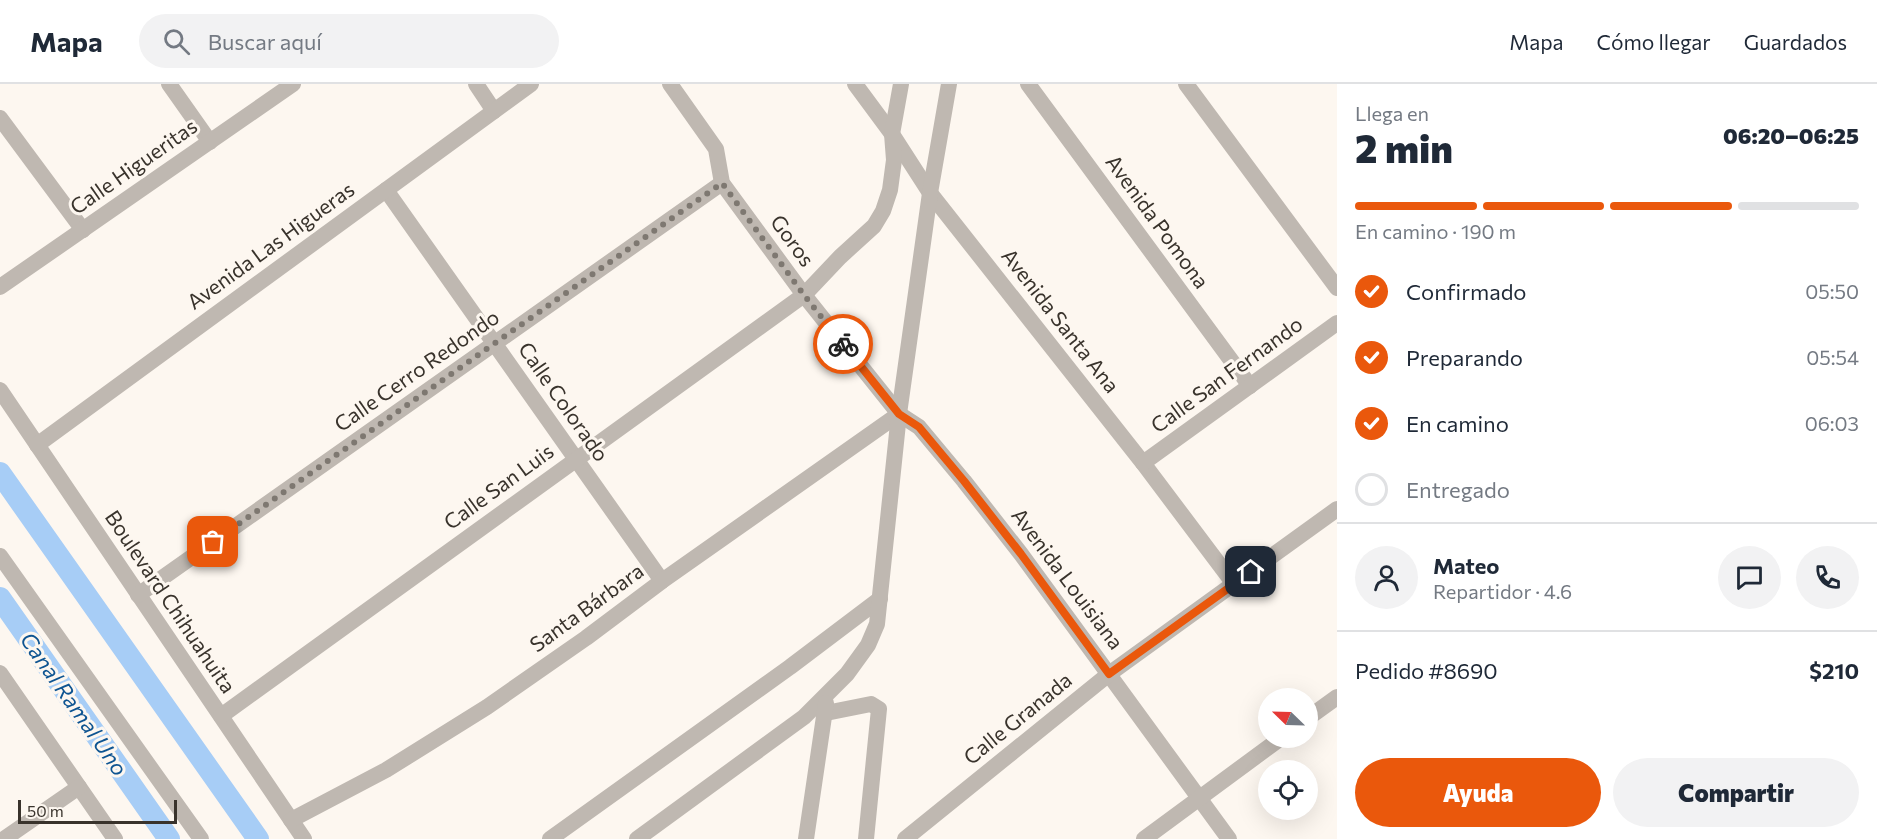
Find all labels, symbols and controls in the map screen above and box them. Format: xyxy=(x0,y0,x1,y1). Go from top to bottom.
search box xyxy=(139,14,559,68)
text: Mapa xyxy=(30,24,103,58)
icon: search xyxy=(160,25,193,58)
text: Buscar aquí xyxy=(208,28,322,55)
text: Mapa xyxy=(1509,29,1564,54)
text: Cómo llegar xyxy=(1597,29,1711,54)
text: Guardados xyxy=(1744,29,1847,54)
text: Llega en xyxy=(1355,101,1429,125)
street label: Calle Higueritas xyxy=(65,113,202,219)
text: 06:20–06:25 xyxy=(1723,122,1859,149)
text: 2 min xyxy=(1355,123,1453,171)
street label: Avenida Pomona xyxy=(1101,149,1215,293)
street label: Avenida Las Higueras xyxy=(182,176,359,314)
street label: Goros xyxy=(766,209,820,271)
text: En camino · 190 m xyxy=(1355,219,1516,243)
street label: Avenida Santa Ana xyxy=(997,243,1125,397)
icon: check xyxy=(1355,275,1388,308)
text: Confirmado xyxy=(1406,278,1527,305)
text: 05:50 xyxy=(1805,279,1859,303)
street label: Calle Cerro Redondo xyxy=(329,303,503,436)
street label: Calle San Fernando xyxy=(1145,310,1307,437)
courier xyxy=(813,314,873,374)
icon: bike xyxy=(827,328,860,361)
street label: Calle Colorado xyxy=(514,337,615,466)
icon: check xyxy=(1355,341,1388,374)
text: Preparando xyxy=(1406,344,1523,371)
text: 05:54 xyxy=(1806,345,1859,369)
icon: check xyxy=(1355,407,1388,440)
text: En camino xyxy=(1406,410,1509,437)
text: 06:03 xyxy=(1805,411,1859,435)
street label: Calle San Luis xyxy=(439,438,558,534)
text: Entregado xyxy=(1406,476,1510,503)
street label: Avenida Louisiana xyxy=(1007,503,1129,654)
street label: Boulevard Chihuahuita xyxy=(101,505,242,697)
pin xyxy=(187,516,238,567)
icon: bag xyxy=(196,525,229,558)
pin xyxy=(1225,546,1276,597)
button: person xyxy=(1355,546,1418,609)
button: chat xyxy=(1718,546,1781,609)
button: phone xyxy=(1796,546,1859,609)
text: Mateo xyxy=(1433,552,1500,579)
icon: home xyxy=(1234,555,1267,588)
street label: Santa Bárbara xyxy=(524,557,648,656)
text: Repartidor · 4.6 xyxy=(1433,579,1572,603)
water label: Canal Ramal Uno xyxy=(15,627,134,781)
text: Pedido #8690 xyxy=(1355,657,1498,684)
text: $210 xyxy=(1809,657,1859,684)
street label: Calle Granada xyxy=(958,667,1076,769)
north arrow xyxy=(1258,688,1318,748)
map controls xyxy=(1258,688,1318,820)
button: Ayuda xyxy=(1355,758,1601,827)
button: Compartir xyxy=(1613,758,1859,827)
button: locate xyxy=(1258,760,1318,820)
scale bar xyxy=(18,797,177,824)
text: 50 m xyxy=(27,801,64,820)

